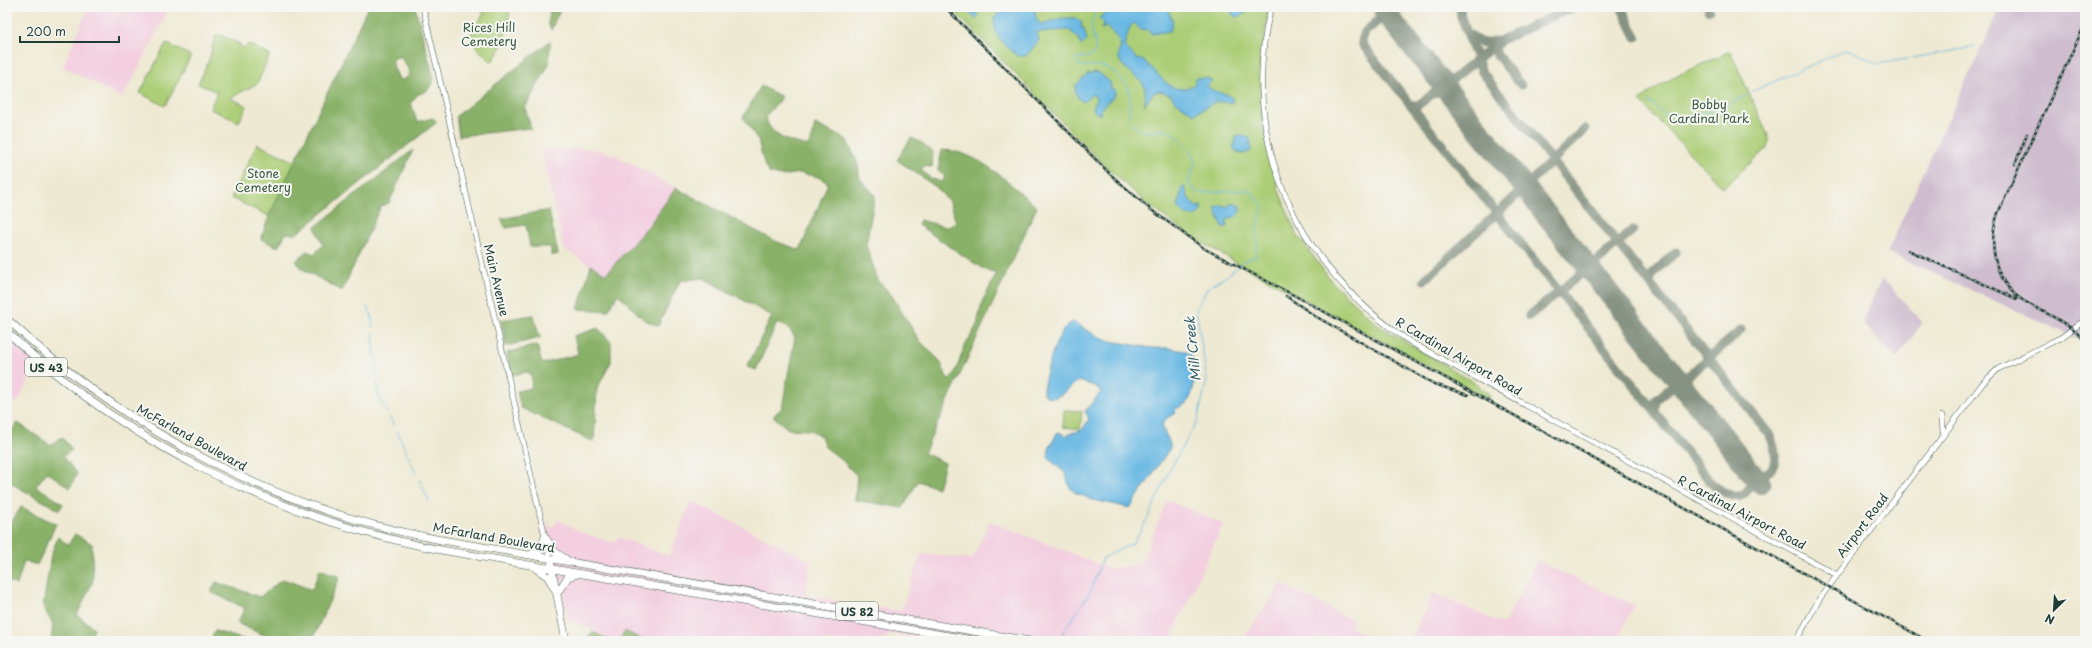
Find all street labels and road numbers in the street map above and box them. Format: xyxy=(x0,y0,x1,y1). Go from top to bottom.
street label: Main Avenue xyxy=(480,242,514,318)
street label: R Cardinal Airport Road xyxy=(1392,312,1526,400)
road number: US 43 xyxy=(25,358,67,376)
street label: McFarland Boulevard xyxy=(134,399,251,475)
street label: R Cardinal Airport Road xyxy=(1675,470,1810,554)
street label: Airport Road xyxy=(1832,489,1892,561)
street label: McFarland Boulevard xyxy=(432,517,557,557)
road number: US 82 xyxy=(836,602,878,620)

